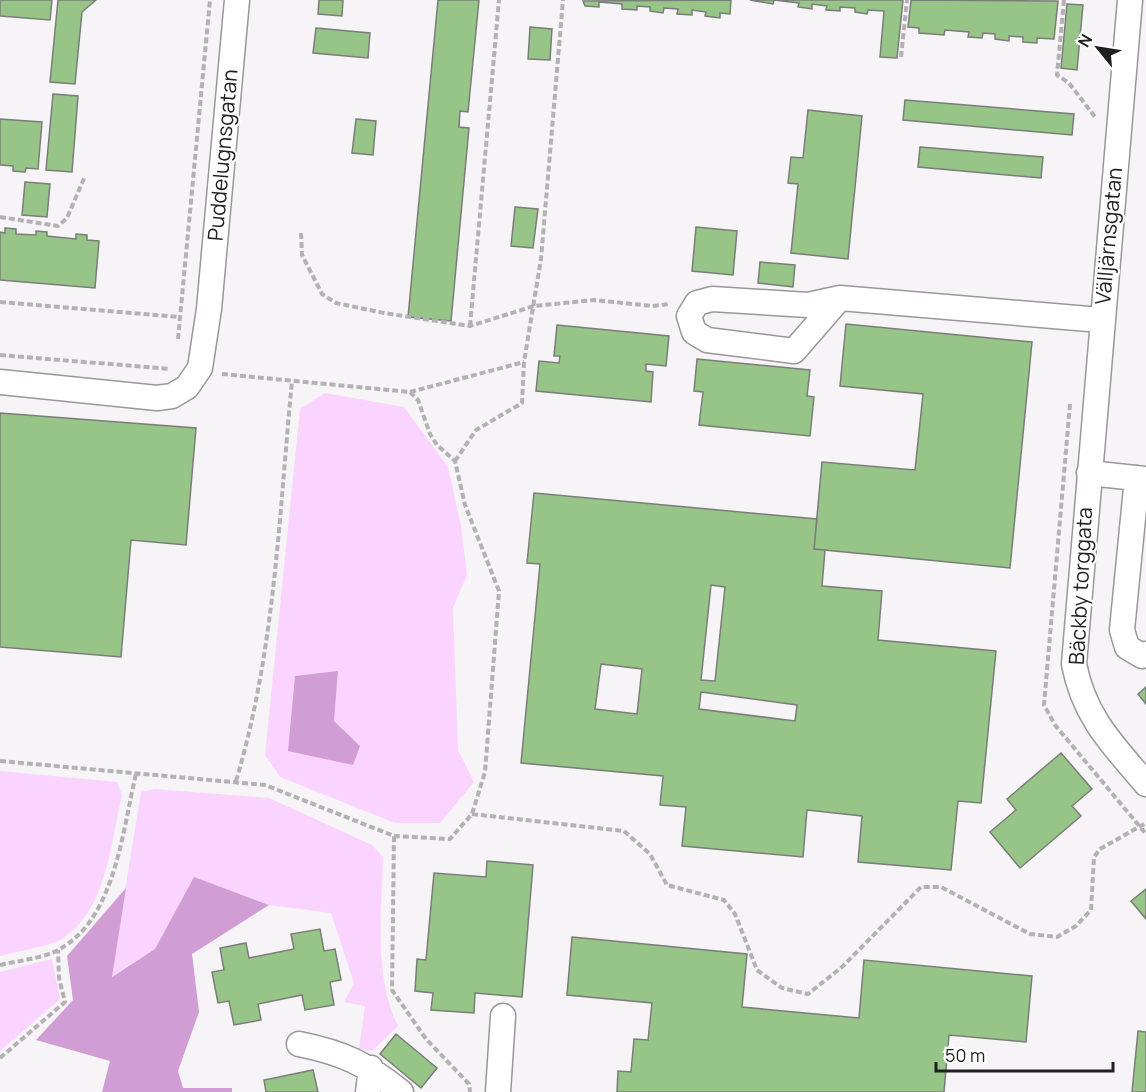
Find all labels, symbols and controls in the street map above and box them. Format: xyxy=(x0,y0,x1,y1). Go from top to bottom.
north arrow xyxy=(1068,18,1128,78)
text: N xyxy=(1073,30,1097,51)
street label: Puddelugnsgatan xyxy=(201,68,243,242)
street label: Välljärnsgatan xyxy=(1088,166,1128,306)
street label: Bäckby torggata xyxy=(1062,506,1098,666)
scale bar xyxy=(936,1035,1113,1073)
text: 50 m xyxy=(945,1043,985,1067)

